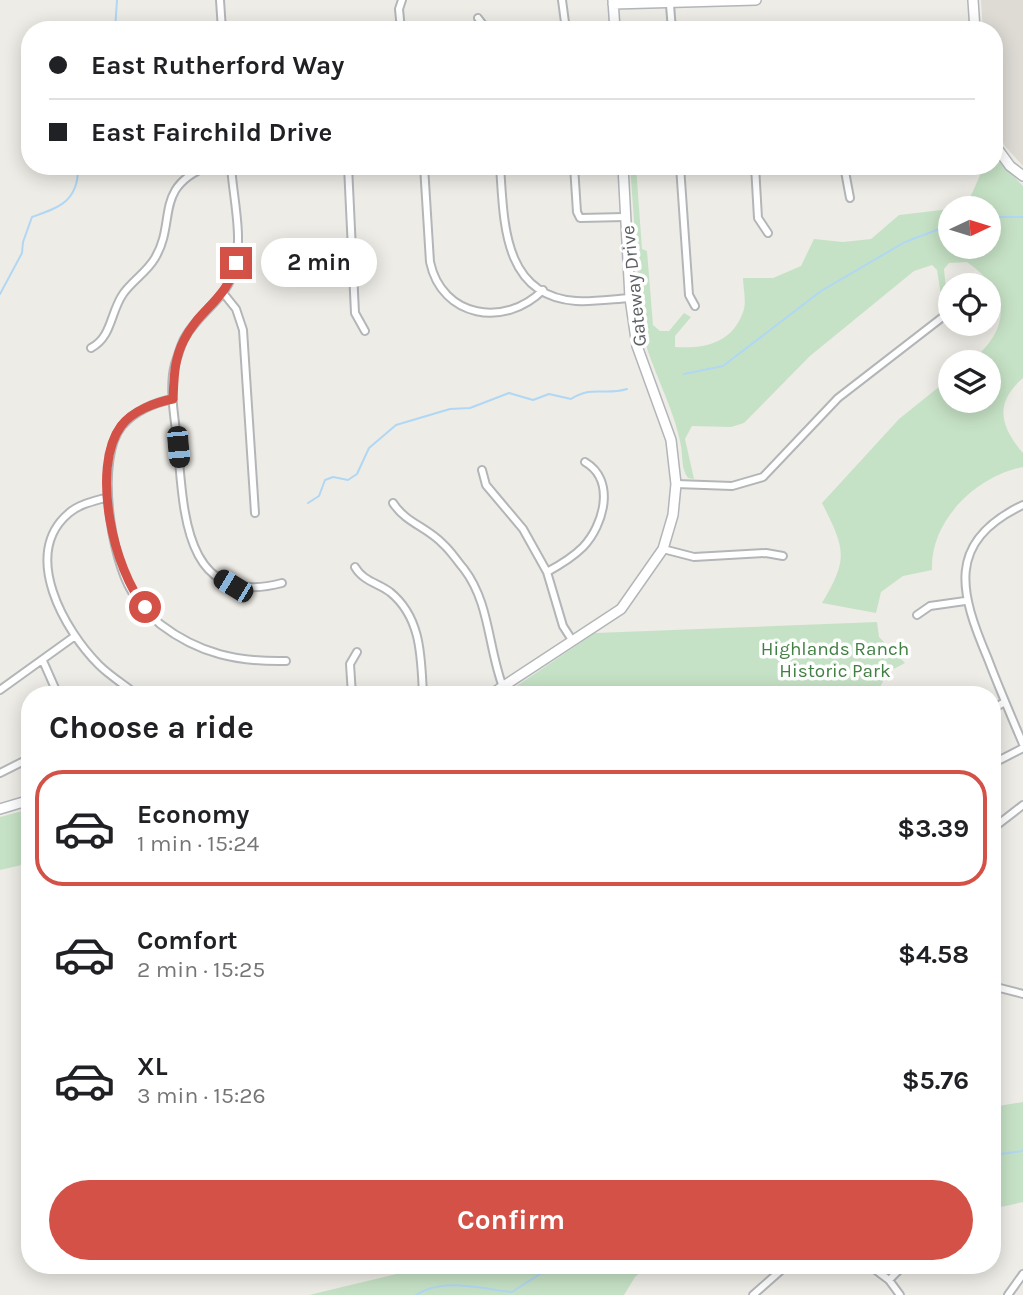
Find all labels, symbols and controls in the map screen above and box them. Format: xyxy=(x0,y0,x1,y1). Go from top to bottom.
text: East Rutherford Way xyxy=(91,50,344,81)
text: East Fairchild Drive xyxy=(91,117,332,148)
north arrow xyxy=(938,196,1001,259)
map controls xyxy=(938,196,1001,413)
street label: Gateway Drive xyxy=(617,224,651,347)
callout: 2 min xyxy=(260,238,376,288)
route end xyxy=(220,247,252,279)
text: 2 min xyxy=(287,249,351,276)
button: locate xyxy=(938,273,1001,336)
button: layers xyxy=(938,350,1001,413)
car xyxy=(166,425,191,469)
car xyxy=(210,566,257,606)
route start xyxy=(129,591,161,623)
park label: Highlands Ranch Historic Park xyxy=(761,638,909,682)
text: Choose a ride xyxy=(49,709,254,746)
icon: car xyxy=(53,797,116,860)
text: Economy xyxy=(137,799,249,830)
text: $3.39 xyxy=(897,813,969,844)
text: 1 min · 15:24 xyxy=(137,830,259,857)
icon: car xyxy=(53,923,116,986)
text: Comfort xyxy=(137,925,238,956)
text: $4.58 xyxy=(898,939,969,970)
text: 2 min · 15:25 xyxy=(137,956,265,983)
icon: car xyxy=(53,1049,116,1112)
text: XL xyxy=(137,1051,168,1082)
text: $5.76 xyxy=(902,1065,969,1096)
text: 3 min · 15:26 xyxy=(137,1082,266,1109)
button: Confirm xyxy=(49,1180,973,1260)

